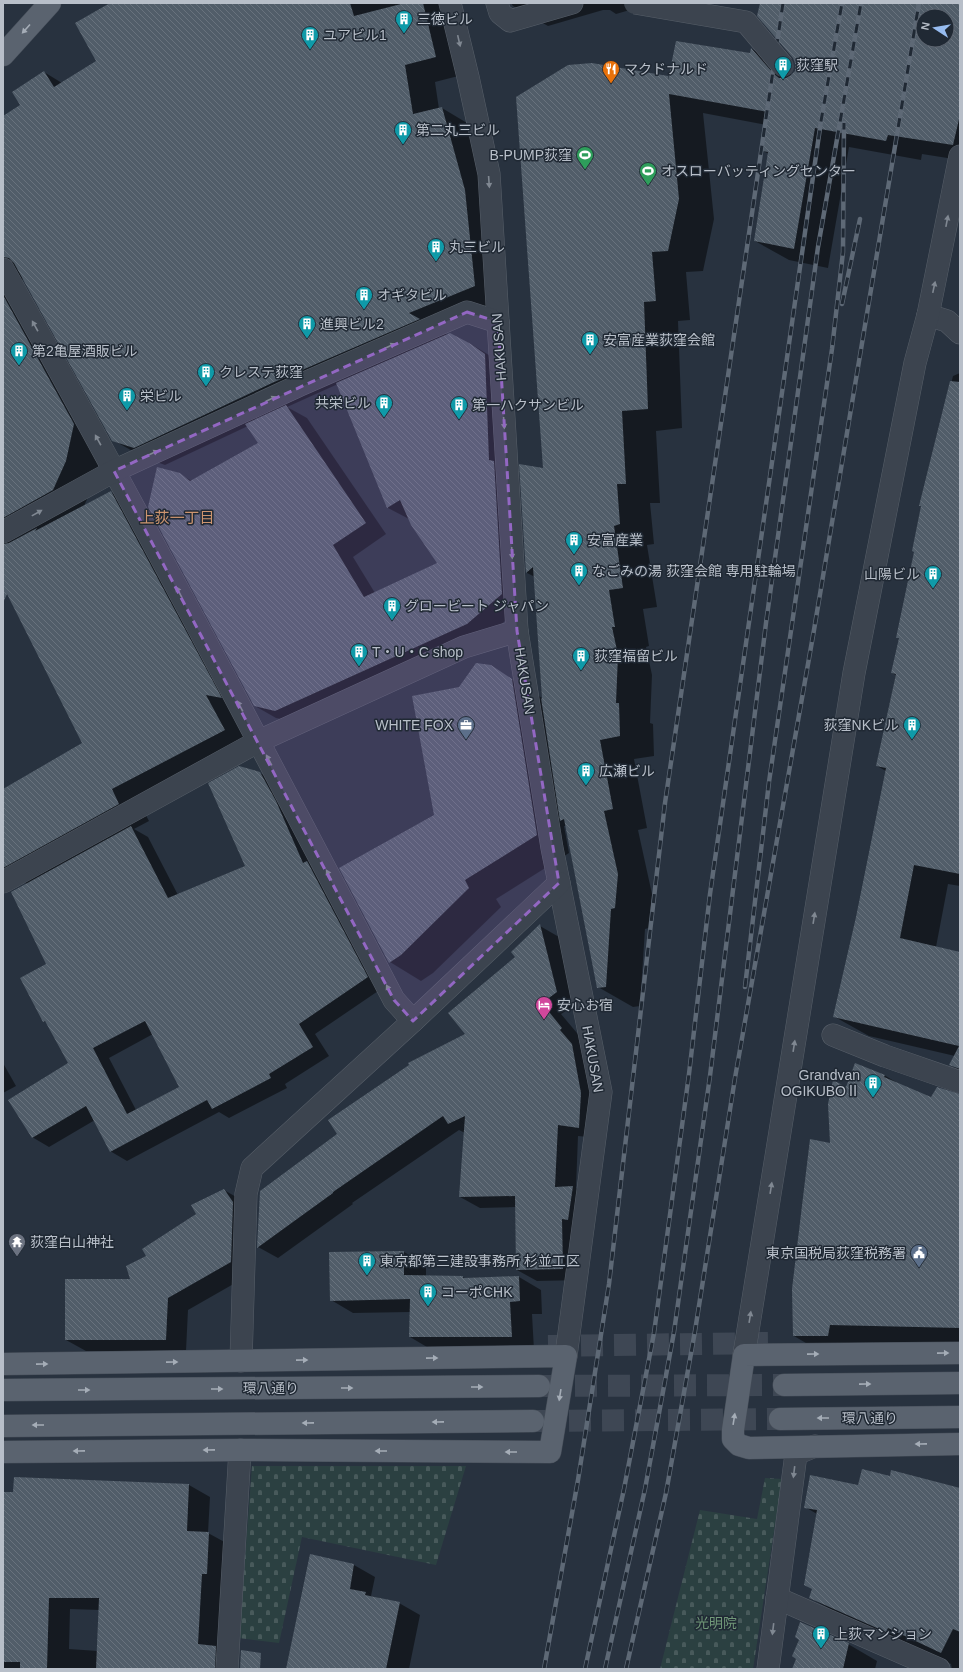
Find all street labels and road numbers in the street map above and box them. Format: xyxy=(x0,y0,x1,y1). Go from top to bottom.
street label: HAKUSAN xyxy=(489,313,509,381)
street label: HAKUSAN xyxy=(512,646,538,716)
street label: HAKUSAN xyxy=(579,1024,607,1094)
street label: 環八通り xyxy=(243,1380,299,1396)
street label: 環八通り xyxy=(842,1410,898,1426)

